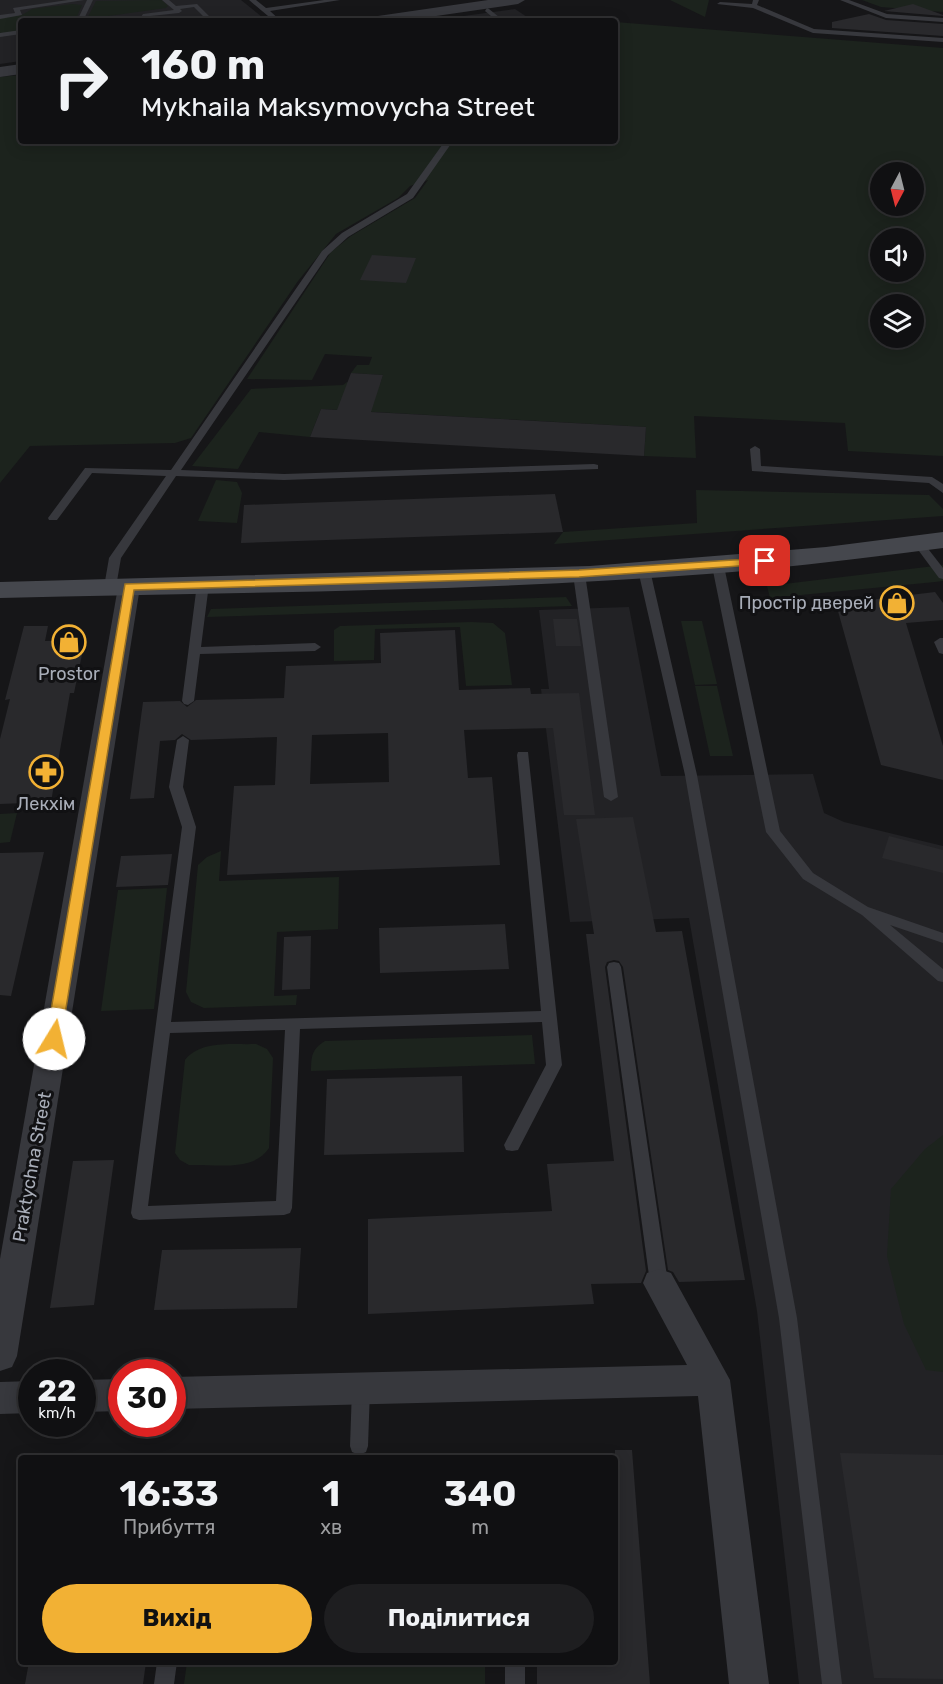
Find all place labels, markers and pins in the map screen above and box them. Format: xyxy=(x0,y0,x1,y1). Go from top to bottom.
pin xyxy=(739,535,790,586)
shop icon: Простір дверей xyxy=(879,585,915,621)
place label: Простір дверей xyxy=(739,592,874,614)
shop icon: Prostor xyxy=(51,624,87,660)
place label: Prostor xyxy=(38,663,100,685)
pharmacy icon: Лекхім xyxy=(28,754,64,790)
place label: Лекхім xyxy=(17,793,75,815)

